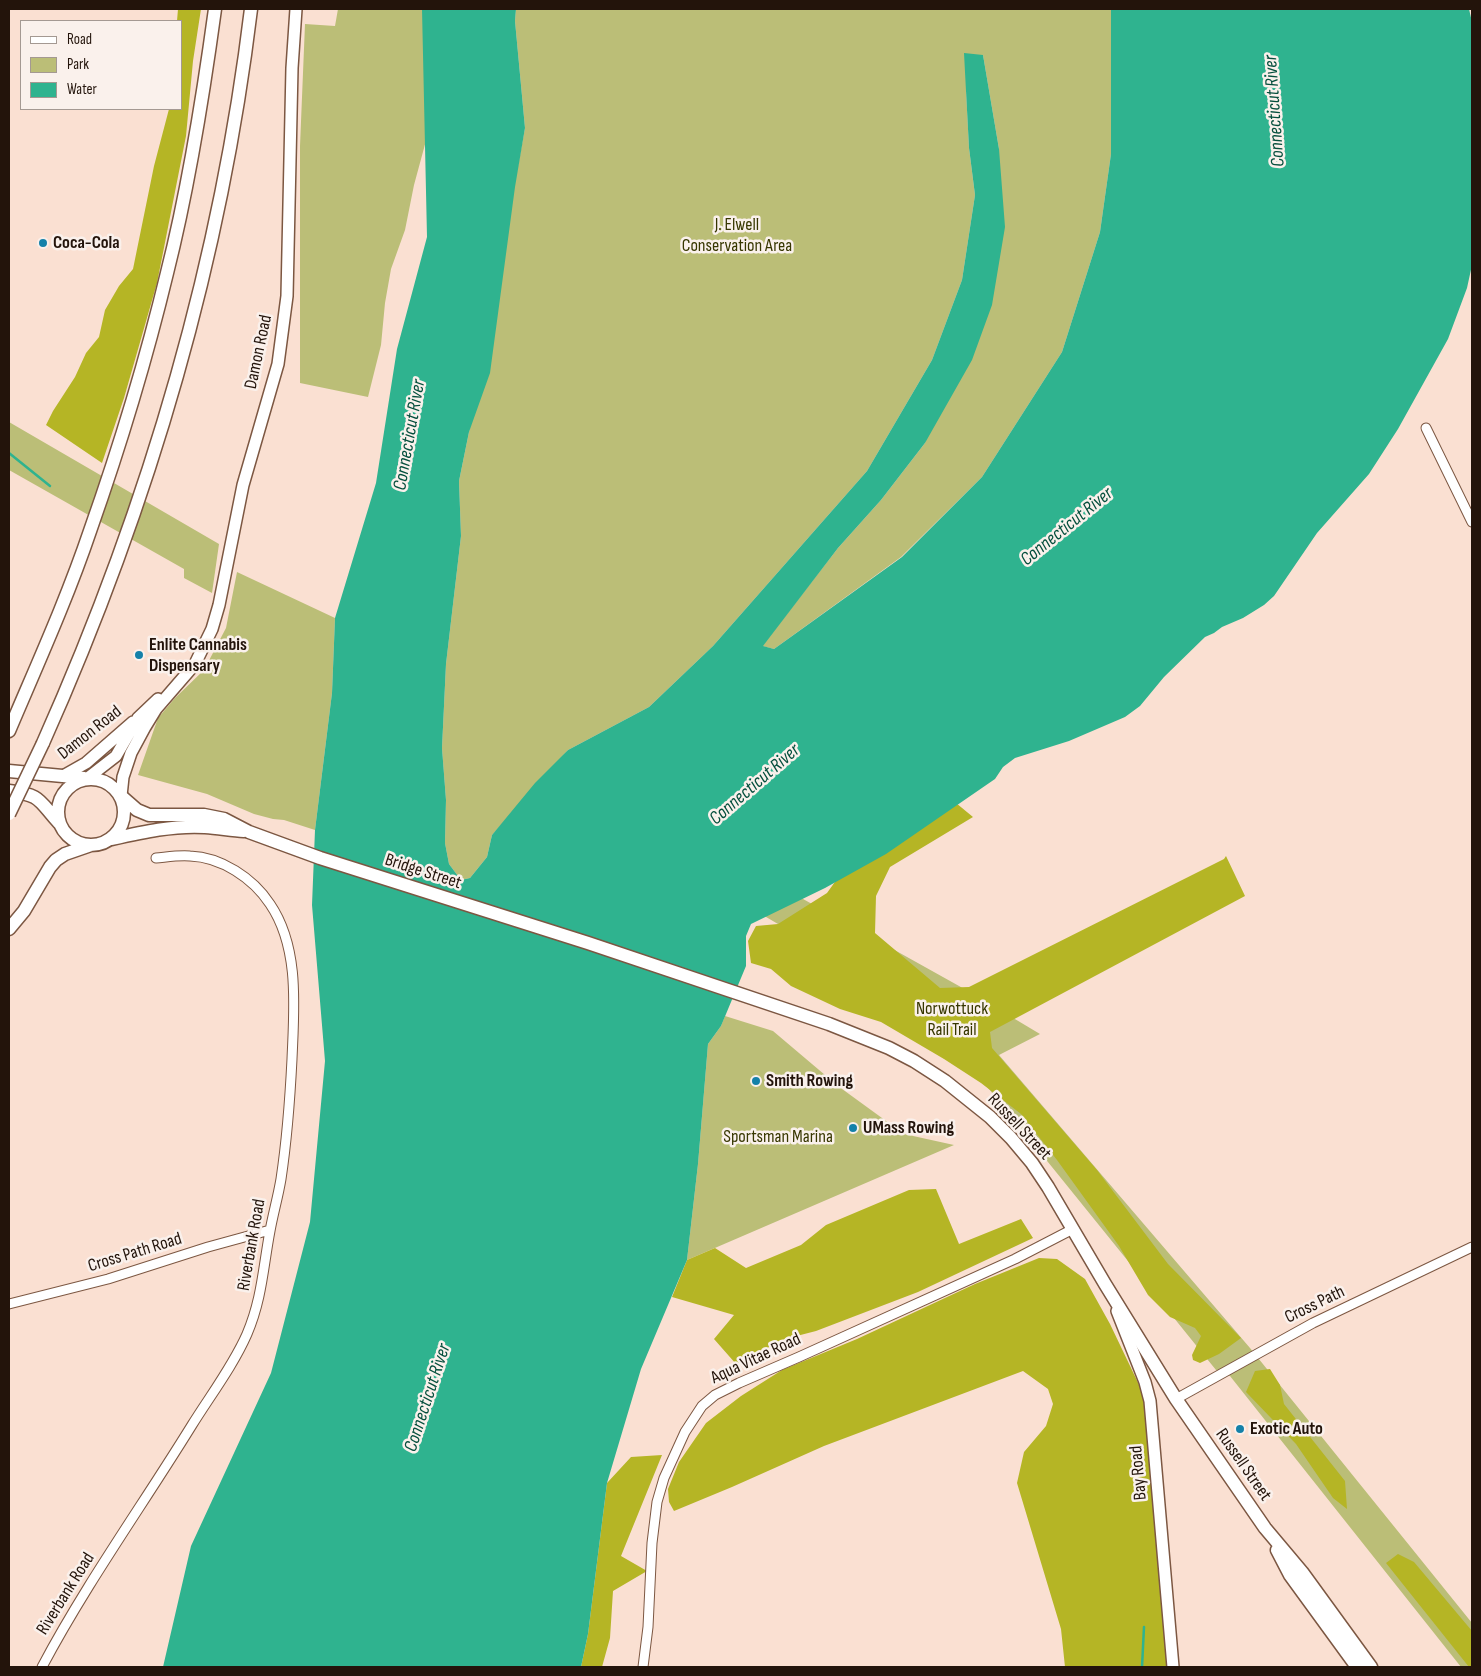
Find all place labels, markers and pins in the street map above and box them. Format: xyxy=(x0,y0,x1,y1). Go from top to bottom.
place label: Coca-Cola xyxy=(53,232,120,254)
marker: Coca-Cola xyxy=(37,237,49,249)
place label: Enlite Cannabis Dispensary xyxy=(149,634,247,676)
marker: Enlite Cannabis Dispensary xyxy=(133,649,145,661)
place label: Smith Rowing xyxy=(766,1070,853,1092)
marker: Smith Rowing xyxy=(750,1075,762,1087)
place label: UMass Rowing xyxy=(863,1117,954,1139)
marker: UMass Rowing xyxy=(847,1122,859,1134)
place label: Exotic Auto xyxy=(1250,1418,1323,1440)
marker: Exotic Auto xyxy=(1234,1423,1246,1435)

